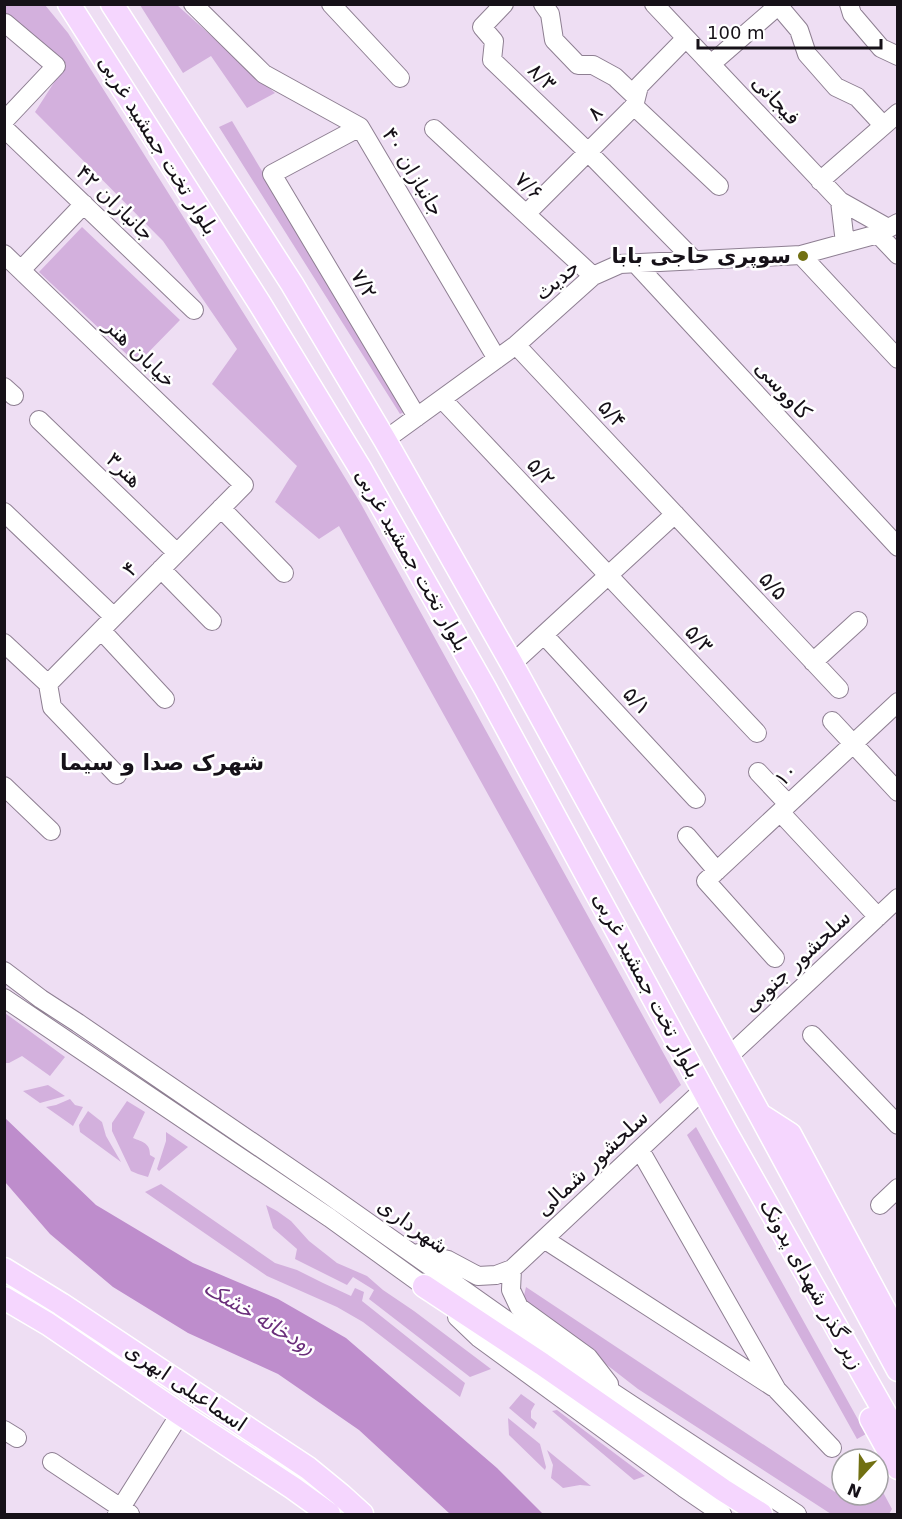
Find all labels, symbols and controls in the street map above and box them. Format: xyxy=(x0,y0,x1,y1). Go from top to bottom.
scale bar xyxy=(698,12,881,50)
text: 100 m xyxy=(707,22,765,43)
street label: بلوار تخت جمشید غربی xyxy=(93,51,223,239)
street label: ۸/۳ xyxy=(523,58,561,96)
street label: فیجانی xyxy=(747,70,805,130)
street label: ۸ xyxy=(583,101,607,125)
street label: ۴۰ جانبازان xyxy=(377,124,449,220)
street label: ۴۲ جانبازان xyxy=(71,160,159,246)
street label: ۷/۶ xyxy=(510,167,548,205)
place label: سوپری حاجی بابا xyxy=(611,244,791,268)
marker: سوپری حاجی بابا xyxy=(796,249,810,263)
street label: حدیث xyxy=(530,255,584,305)
street label: ۷/۲ xyxy=(346,265,382,303)
street label: خیابان هنر xyxy=(99,313,180,393)
street label: کاووسی xyxy=(750,356,816,424)
street label: ۵/۴ xyxy=(593,395,631,433)
street label: هنر۳ xyxy=(101,447,147,493)
street label: ۵/۲ xyxy=(522,453,560,491)
street label: بلوار تخت جمشید غربی xyxy=(350,464,474,656)
street label: ۴ xyxy=(118,557,142,581)
street label: ۵/۵ xyxy=(754,567,792,605)
street label: ۵/۳ xyxy=(680,620,718,658)
street label: ۵/۱ xyxy=(618,682,656,720)
district label: شهرک صدا و سیما xyxy=(60,750,264,776)
street label: ۱۰ xyxy=(770,759,802,791)
street label: بلوار تخت جمشید غربی xyxy=(588,888,706,1082)
street label: سلحشور جنوبی xyxy=(738,905,856,1017)
street label: سلحشور شمالی xyxy=(531,1105,653,1221)
street label: شهرداری xyxy=(373,1193,453,1259)
street label: زیر گذر شهدای پدونک xyxy=(755,1195,869,1373)
water label: رودخانه خشک xyxy=(200,1274,320,1361)
street label: اسماعیلی ابهری xyxy=(121,1338,251,1436)
north arrow xyxy=(830,1447,890,1507)
text: N xyxy=(845,1479,864,1502)

